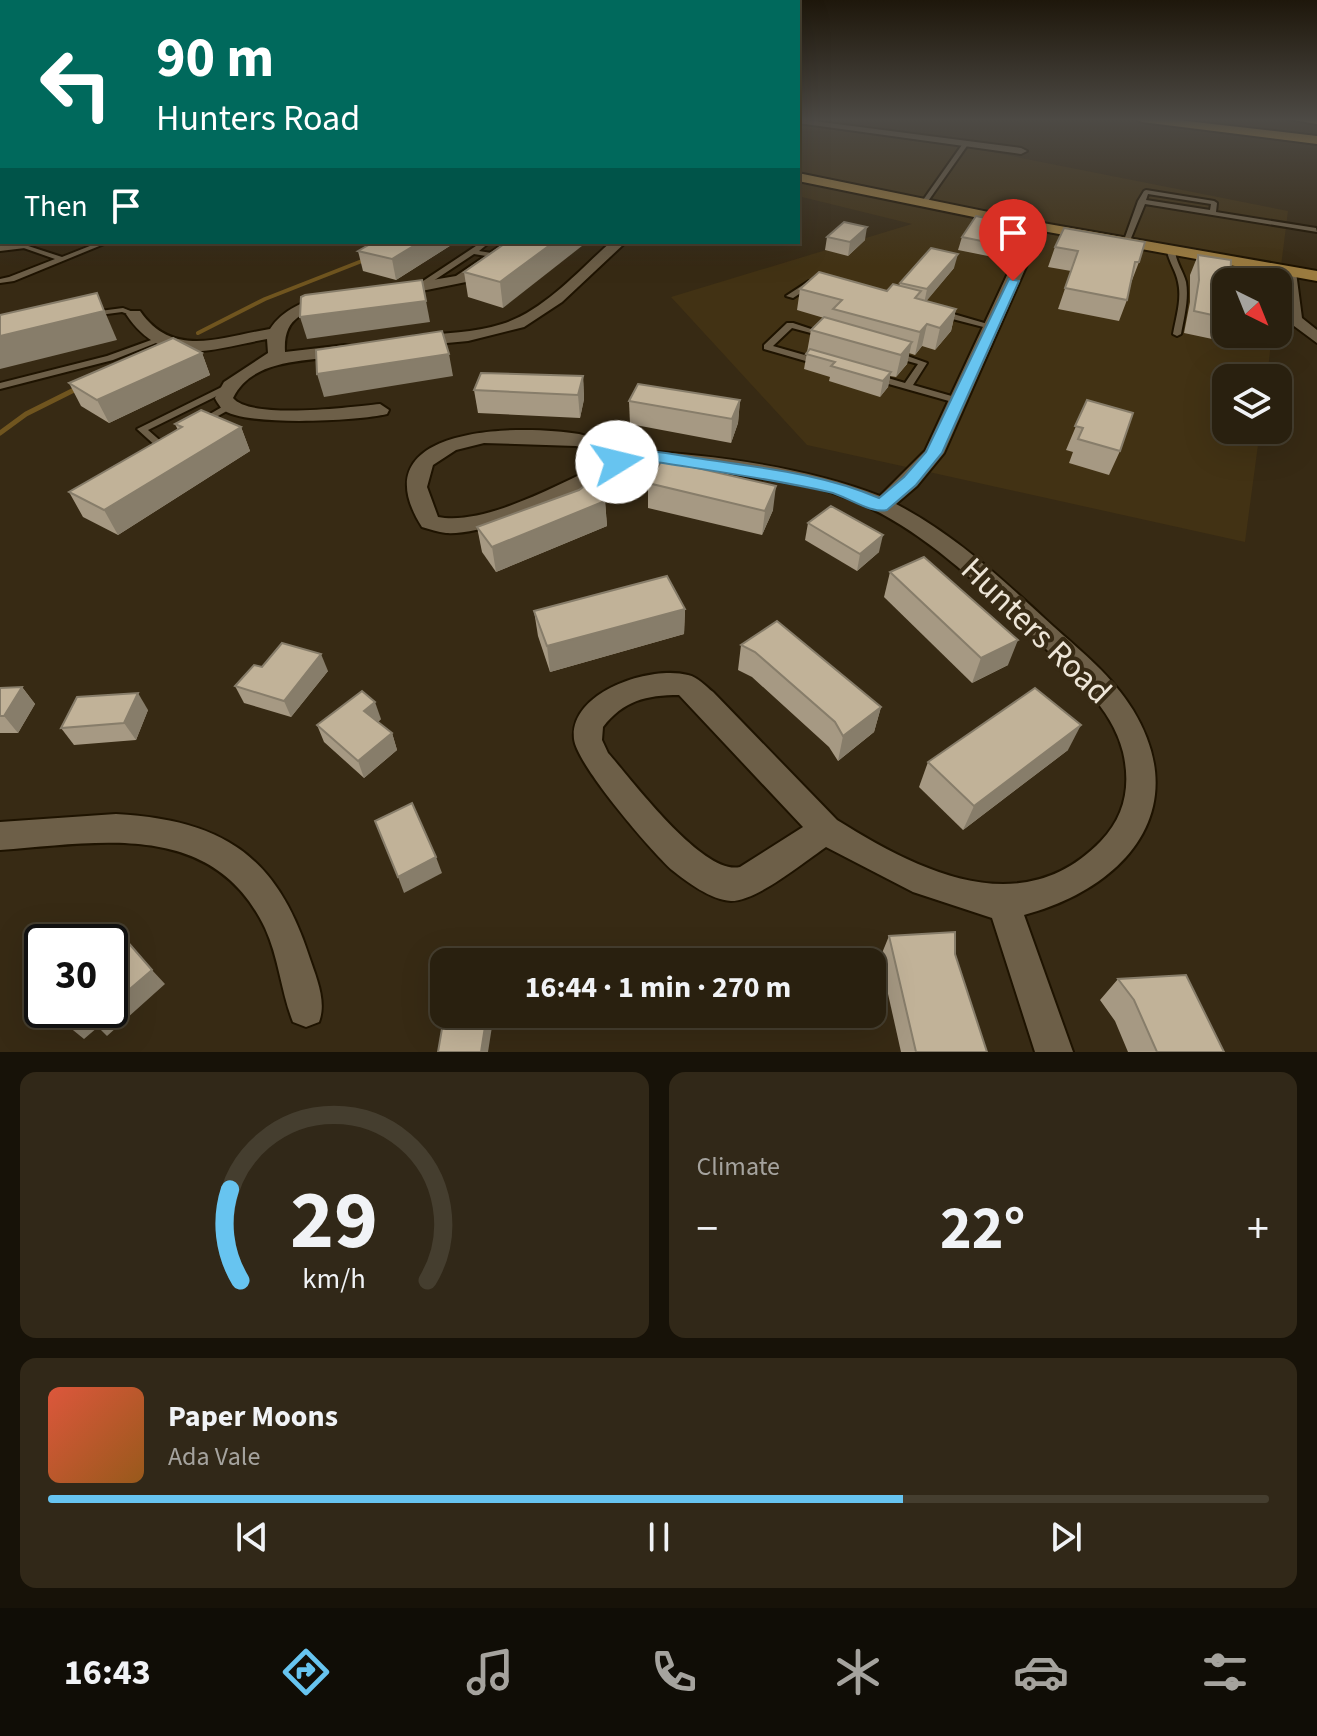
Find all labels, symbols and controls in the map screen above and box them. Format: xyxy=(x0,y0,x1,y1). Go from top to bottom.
text: 90 m xyxy=(156,19,274,98)
icon: left xyxy=(24,32,128,136)
text: Hunters Road xyxy=(156,93,360,144)
icon: arrive xyxy=(104,184,148,228)
text: Then xyxy=(24,185,88,228)
pin xyxy=(979,199,1047,281)
icon: arrive xyxy=(991,211,1035,255)
north arrow xyxy=(1212,268,1292,348)
map controls xyxy=(1212,268,1292,444)
button: layers xyxy=(1212,364,1292,444)
position arrow xyxy=(575,420,659,504)
street label: Hunters Road xyxy=(950,546,1122,716)
speed limit sign: 30 xyxy=(24,924,128,1028)
text: 16:44 · 1 min · 270 m xyxy=(525,966,791,1009)
text: Climate xyxy=(697,1148,780,1185)
text: 29 xyxy=(290,1162,378,1280)
text: 22° xyxy=(940,1187,1025,1272)
text: − xyxy=(697,1198,718,1261)
text: + xyxy=(1247,1198,1269,1261)
text: km/h xyxy=(303,1259,366,1299)
text: Paper Moons xyxy=(168,1395,338,1438)
text: Ada Vale xyxy=(168,1438,260,1475)
icon: previous xyxy=(230,1515,274,1559)
icon: pause xyxy=(637,1515,681,1559)
icon: next xyxy=(1044,1515,1088,1559)
icon: directions xyxy=(278,1644,334,1700)
icon: music xyxy=(462,1644,518,1700)
icon: phone xyxy=(646,1644,702,1700)
icon: climate xyxy=(830,1644,886,1700)
icon: car xyxy=(1013,1644,1069,1700)
icon: filters xyxy=(1197,1644,1253,1700)
text: 16:43 xyxy=(64,1647,151,1698)

